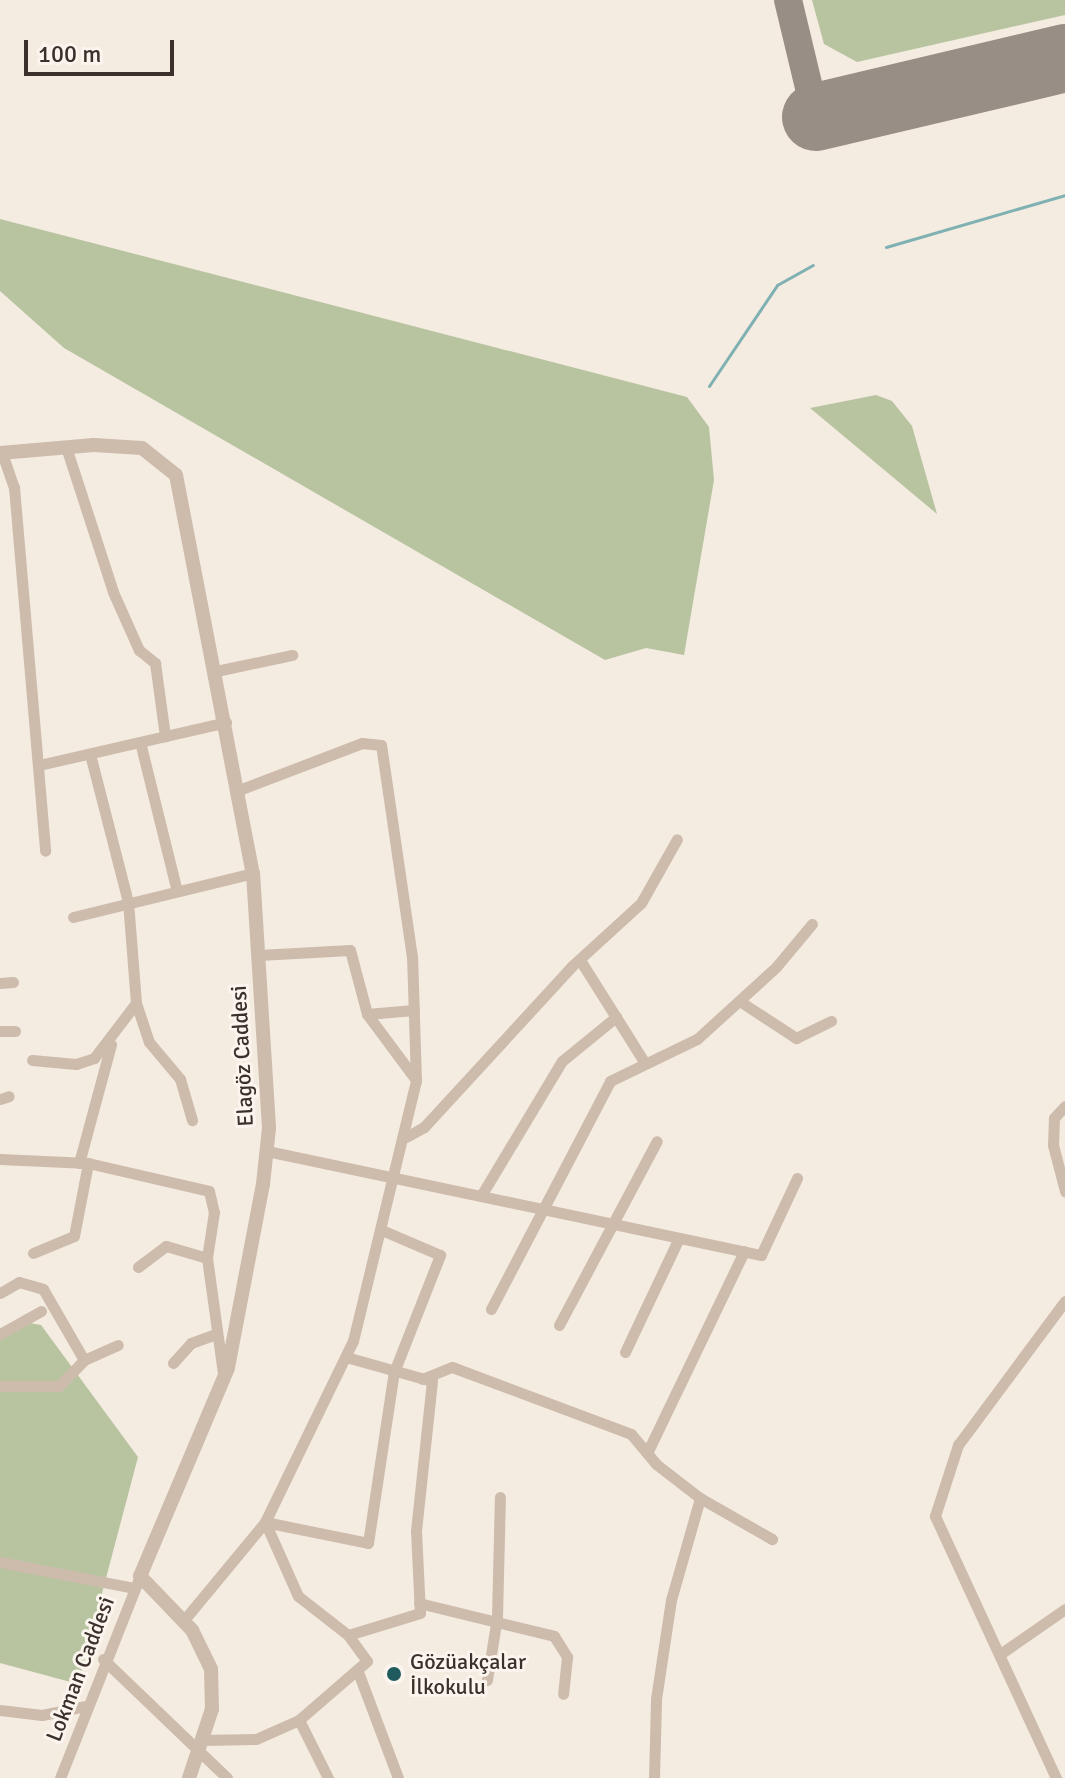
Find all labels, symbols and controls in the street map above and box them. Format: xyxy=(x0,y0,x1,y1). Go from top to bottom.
scale bar xyxy=(28,24,178,74)
text: 100 m xyxy=(38,39,101,69)
street label: Elagöz Caddesi xyxy=(225,985,259,1127)
street label: Lokman Caddesi xyxy=(40,1593,120,1745)
place label: Gözüakçalar İlkokulu xyxy=(410,1648,526,1700)
marker: Gözüakçalar İlkokulu xyxy=(385,1665,403,1683)

